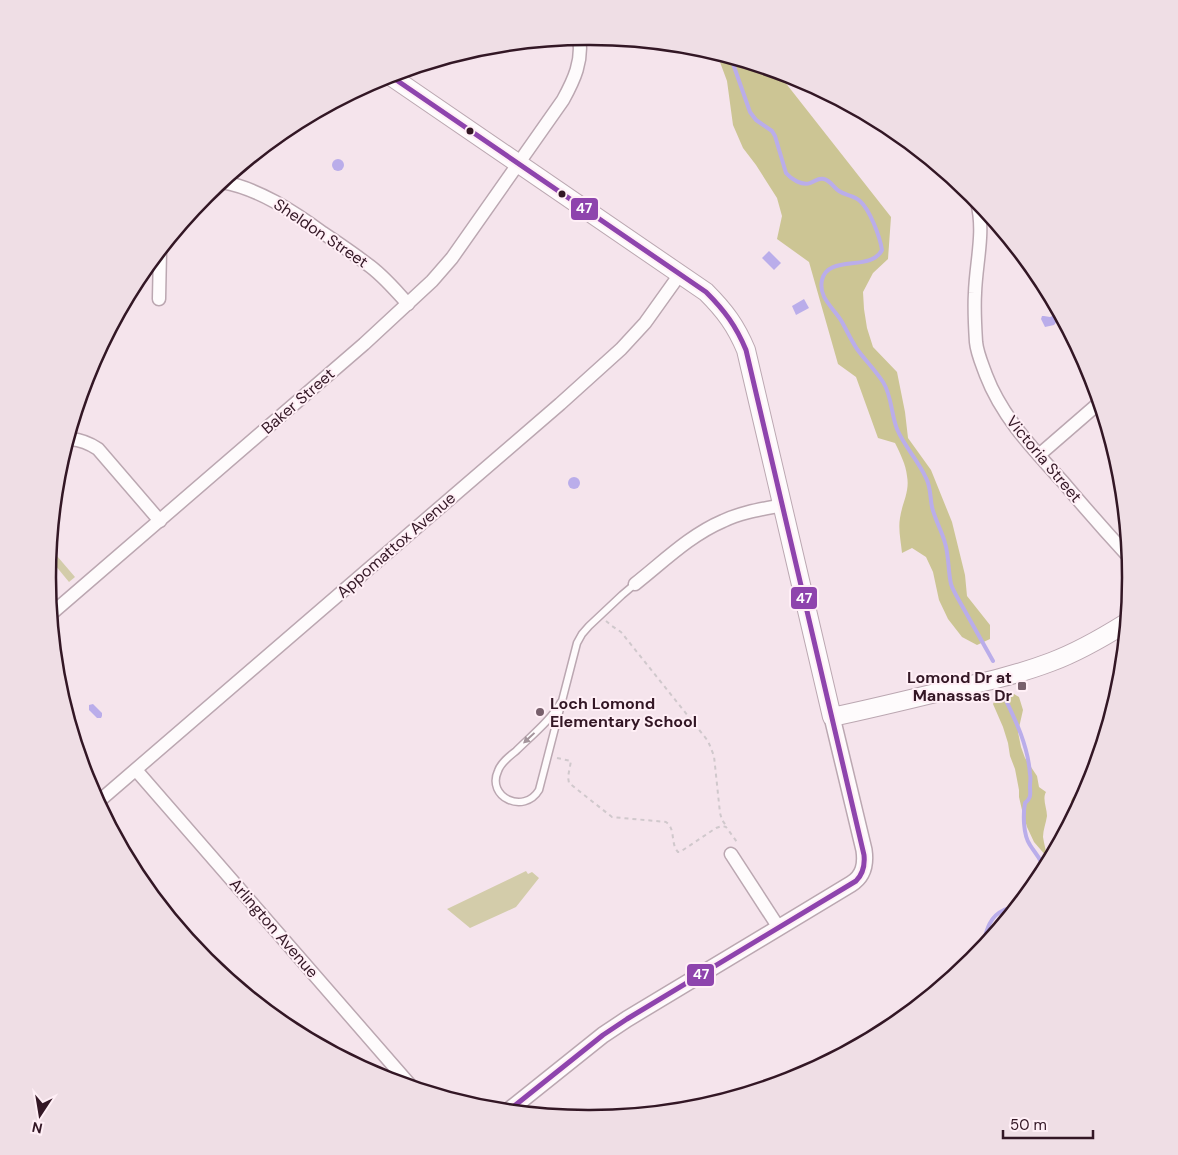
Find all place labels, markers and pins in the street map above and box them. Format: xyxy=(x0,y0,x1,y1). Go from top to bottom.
unlabelled marker xyxy=(465,126,475,136)
unlabelled marker xyxy=(557,189,567,199)
place label: Lomond Dr at Manassas Dr xyxy=(907,667,1012,706)
marker: Lomond Dr at Manassas Dr xyxy=(1016,680,1028,692)
place label: Loch Lomond Elementary School xyxy=(550,693,697,732)
marker: Loch Lomond Elementary School xyxy=(534,706,546,718)

